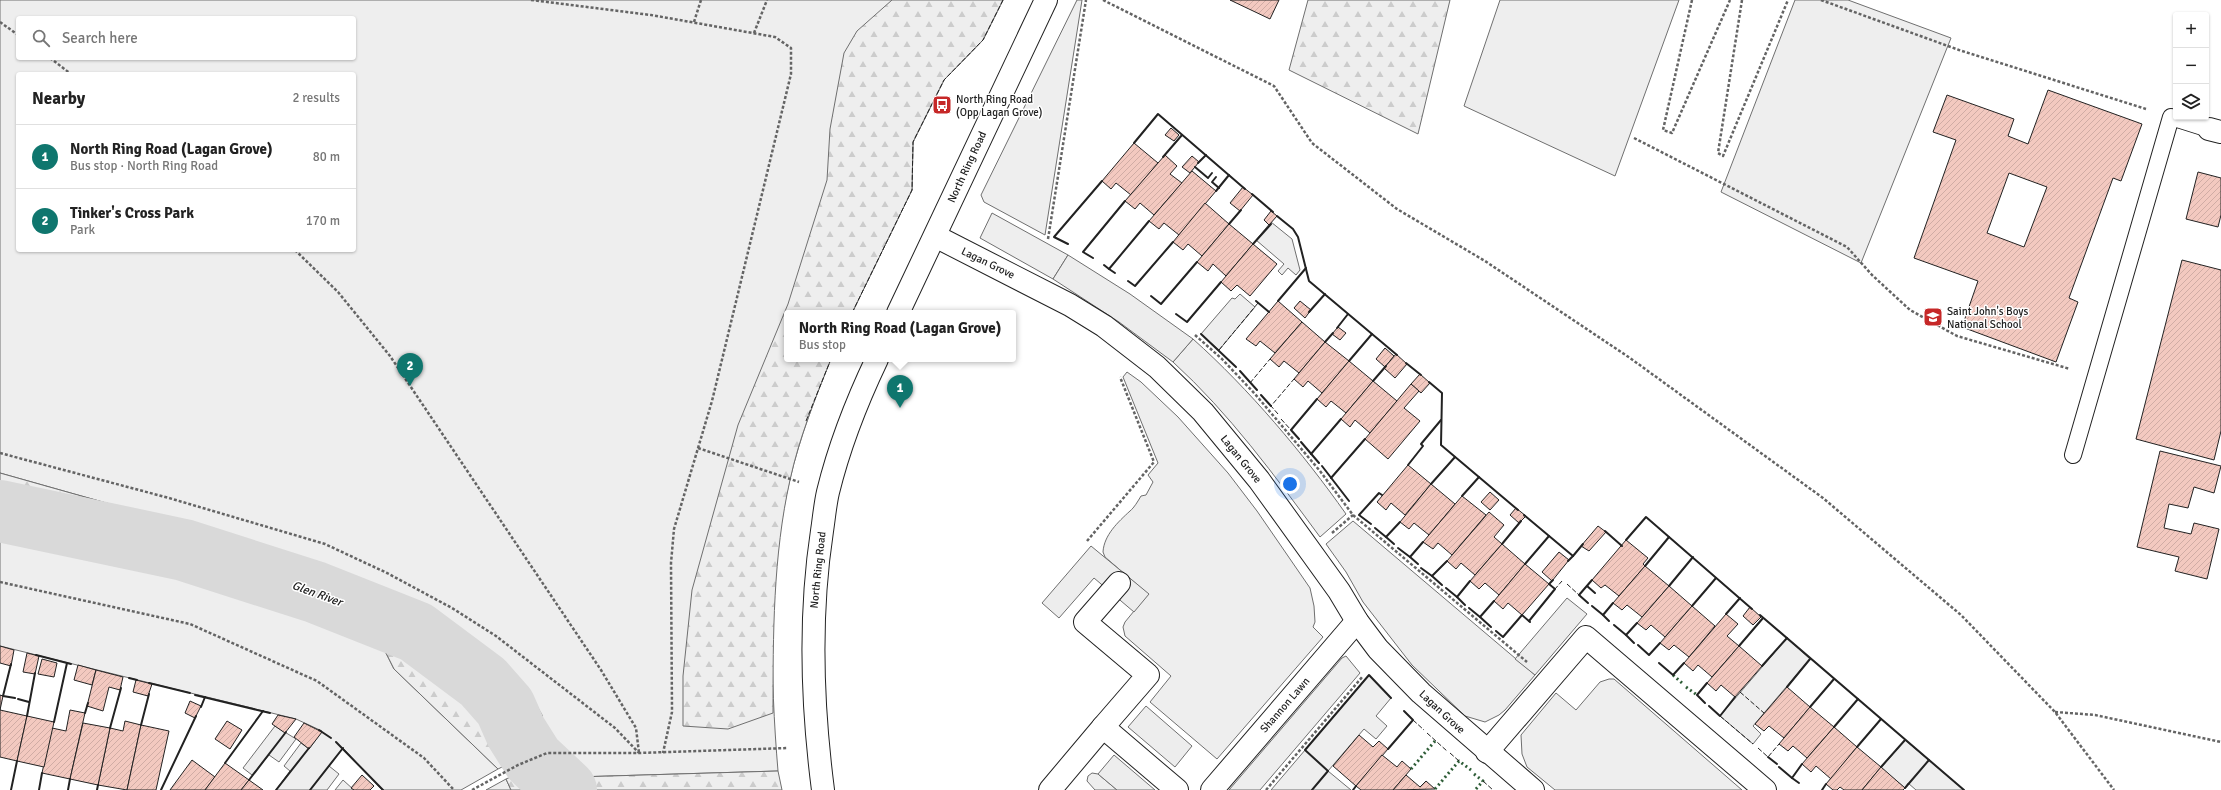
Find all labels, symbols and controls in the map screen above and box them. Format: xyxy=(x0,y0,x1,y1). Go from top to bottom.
map controls xyxy=(2173,12,2209,120)
button: + xyxy=(2173,12,2209,48)
search box xyxy=(16,16,356,60)
icon: search xyxy=(30,27,52,49)
text: Search here xyxy=(62,29,138,47)
button: − xyxy=(2173,48,2209,84)
button: layers xyxy=(2173,84,2209,120)
text: Nearby xyxy=(32,88,85,109)
text: 2 results xyxy=(292,90,340,106)
place label: North Ring Road (Opp Lagan Grove) xyxy=(956,93,1042,119)
bus stop icon: North Ring Road (Opp Lagan Grove) xyxy=(931,94,953,116)
street label: North Ring Road xyxy=(945,129,989,205)
text: North Ring Road (Lagan Grove) xyxy=(70,140,273,158)
text: 1 xyxy=(41,149,49,165)
text: 80 m xyxy=(313,149,340,165)
text: Bus stop · North Ring Road xyxy=(70,158,218,174)
text: Tinker's Cross Park xyxy=(70,204,194,222)
text: 2 xyxy=(41,213,49,229)
text: 170 m xyxy=(306,213,340,229)
text: Park xyxy=(70,222,95,238)
street label: Lagan Grove xyxy=(959,244,1017,282)
place label: Saint John's Boys National School xyxy=(1947,305,2028,331)
school or university icon: Saint John's Boys National School xyxy=(1922,306,1944,328)
popup xyxy=(784,310,1016,362)
text: North Ring Road (Lagan Grove) xyxy=(799,319,1001,337)
text: Bus stop xyxy=(799,337,846,353)
pin: 2 xyxy=(397,353,423,386)
pin: 1 xyxy=(887,375,913,408)
street label: Lagan Grove xyxy=(1218,432,1264,486)
your location xyxy=(1280,474,1300,494)
street label: North Ring Road xyxy=(808,531,829,609)
water label: Glen River xyxy=(290,578,346,611)
street label: Shannon Lawn xyxy=(1258,675,1312,735)
street label: Lagan Grove xyxy=(1416,688,1468,736)

